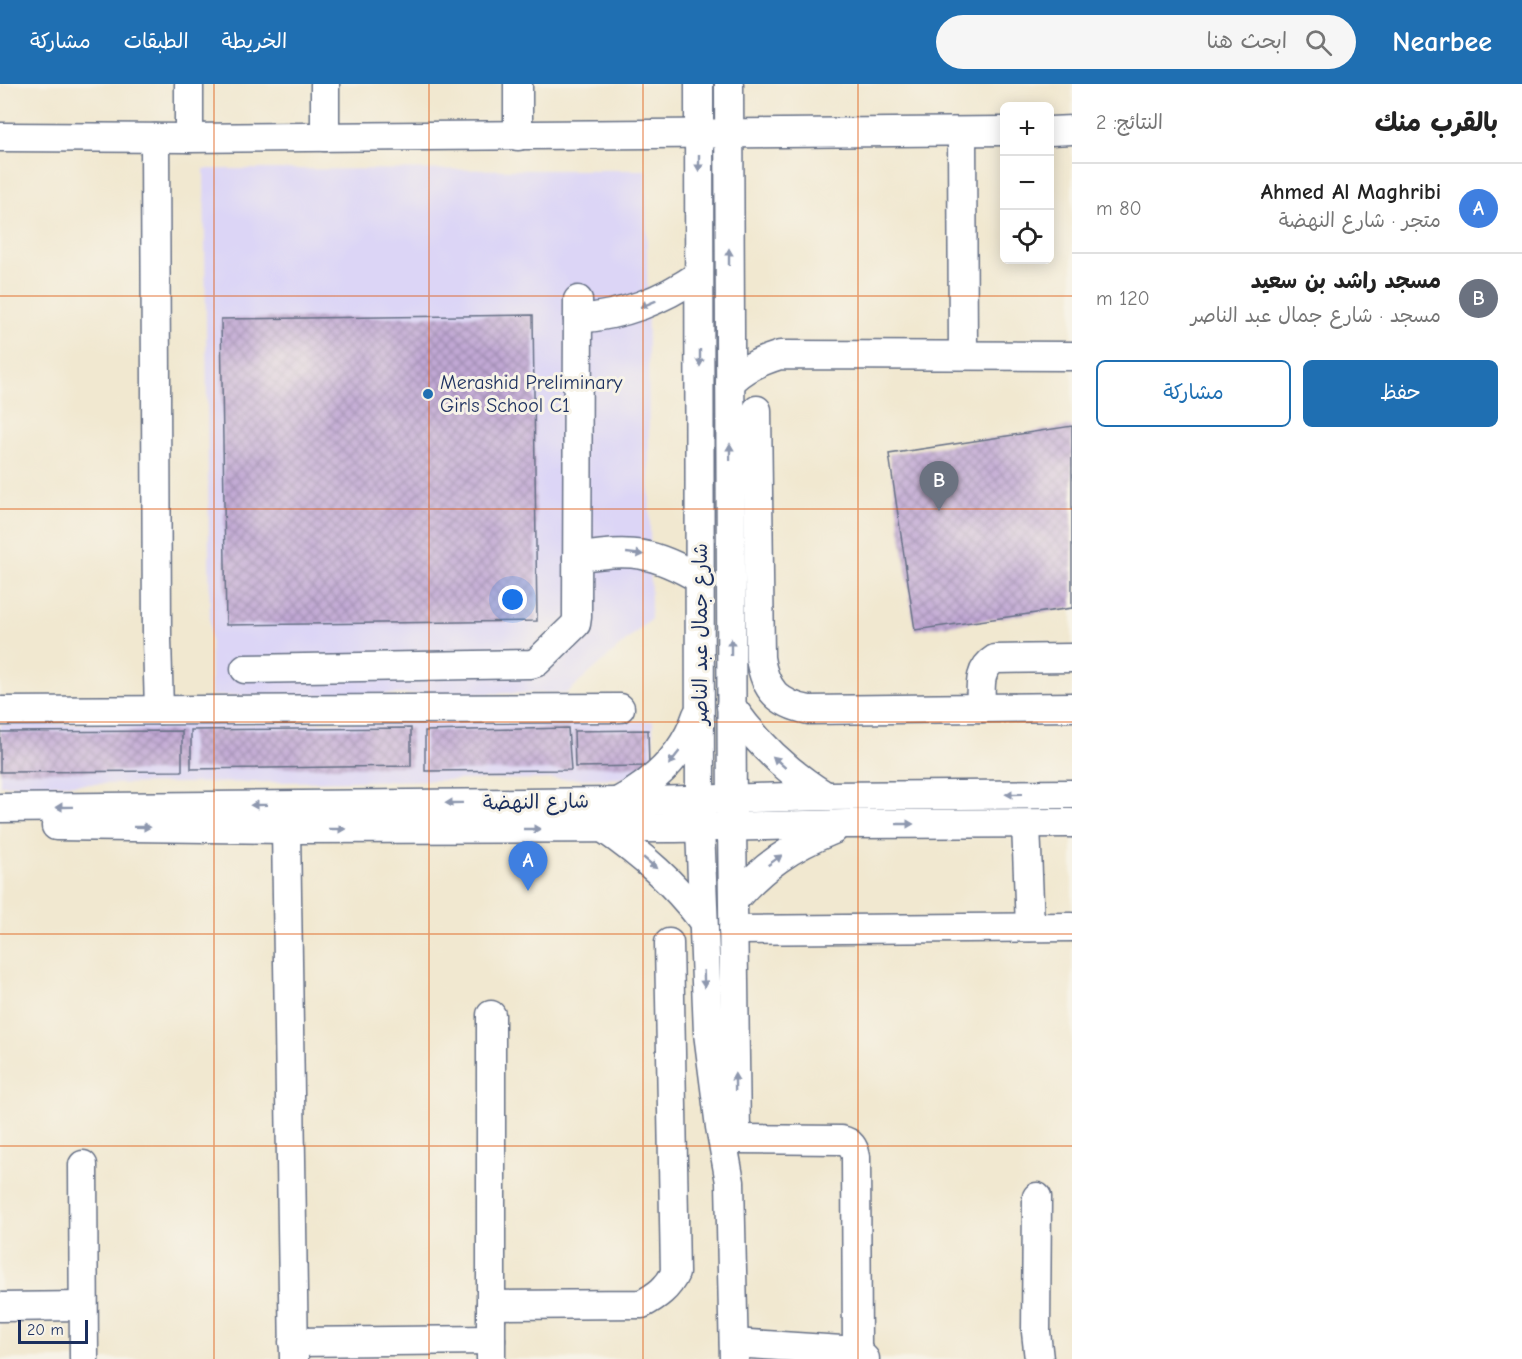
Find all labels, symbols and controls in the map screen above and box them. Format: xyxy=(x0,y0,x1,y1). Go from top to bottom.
search box xyxy=(936,15,1356,69)
icon: search xyxy=(1302,26,1335,59)
text: Nearbee xyxy=(1392,26,1492,58)
text: ابحث هنا xyxy=(1206,28,1287,54)
text: مشاركة xyxy=(30,29,91,53)
text: الطبقات xyxy=(124,29,189,53)
text: الخريطة xyxy=(222,29,287,53)
map controls xyxy=(1000,102,1054,264)
button: + xyxy=(1000,102,1054,156)
text: بالقرب منك xyxy=(1375,108,1498,138)
text: النتائج: 2 xyxy=(1096,111,1163,134)
one-way arrow xyxy=(694,154,704,173)
button: − xyxy=(1000,156,1054,210)
text: Ahmed Al Maghribi xyxy=(1261,179,1441,205)
text: 80 m xyxy=(1096,197,1142,220)
text: A xyxy=(1473,197,1484,220)
text: متجر · شارع النهضة xyxy=(1279,209,1441,232)
button: locate xyxy=(1000,210,1054,264)
one-way arrow xyxy=(724,248,734,267)
text: مسجد راشد بن سعيد xyxy=(1251,268,1441,294)
text: 120 m xyxy=(1096,287,1150,310)
text: B xyxy=(1472,287,1485,310)
one-way arrow xyxy=(639,299,657,309)
text: مسجد · شارع جمال عبد الناصر xyxy=(1191,304,1441,327)
one-way arrow xyxy=(695,349,704,368)
button: مشاركة xyxy=(1096,360,1291,427)
button: حفظ xyxy=(1303,360,1498,427)
place label: Merashid Preliminary Girls School C1 xyxy=(440,371,623,417)
marker: Merashid Preliminary Girls School C1 xyxy=(421,387,435,401)
one-way arrow xyxy=(725,443,735,462)
pin: B xyxy=(920,462,958,511)
street label: شارع جمال عبد الناصر xyxy=(689,543,714,727)
one-way arrow xyxy=(626,549,645,559)
your location xyxy=(498,585,527,614)
one-way arrow xyxy=(726,638,736,657)
one-way arrow xyxy=(668,750,680,765)
one-way arrow xyxy=(771,755,786,769)
one-way arrow xyxy=(1004,789,1023,799)
street label: شارع النهضة xyxy=(483,790,589,816)
one-way arrow xyxy=(445,798,464,808)
one-way arrow xyxy=(250,800,269,810)
one-way arrow xyxy=(55,802,74,812)
one-way arrow xyxy=(895,819,914,829)
one-way arrow xyxy=(133,822,152,832)
one-way arrow xyxy=(328,824,347,834)
one-way arrow xyxy=(523,824,542,834)
pin: A xyxy=(508,842,548,891)
one-way arrow xyxy=(766,854,782,866)
one-way arrow xyxy=(642,857,658,870)
one-way arrow xyxy=(700,969,709,988)
one-way arrow xyxy=(730,1072,740,1091)
scale bar xyxy=(18,1317,88,1344)
text: 20 m xyxy=(27,1321,64,1339)

